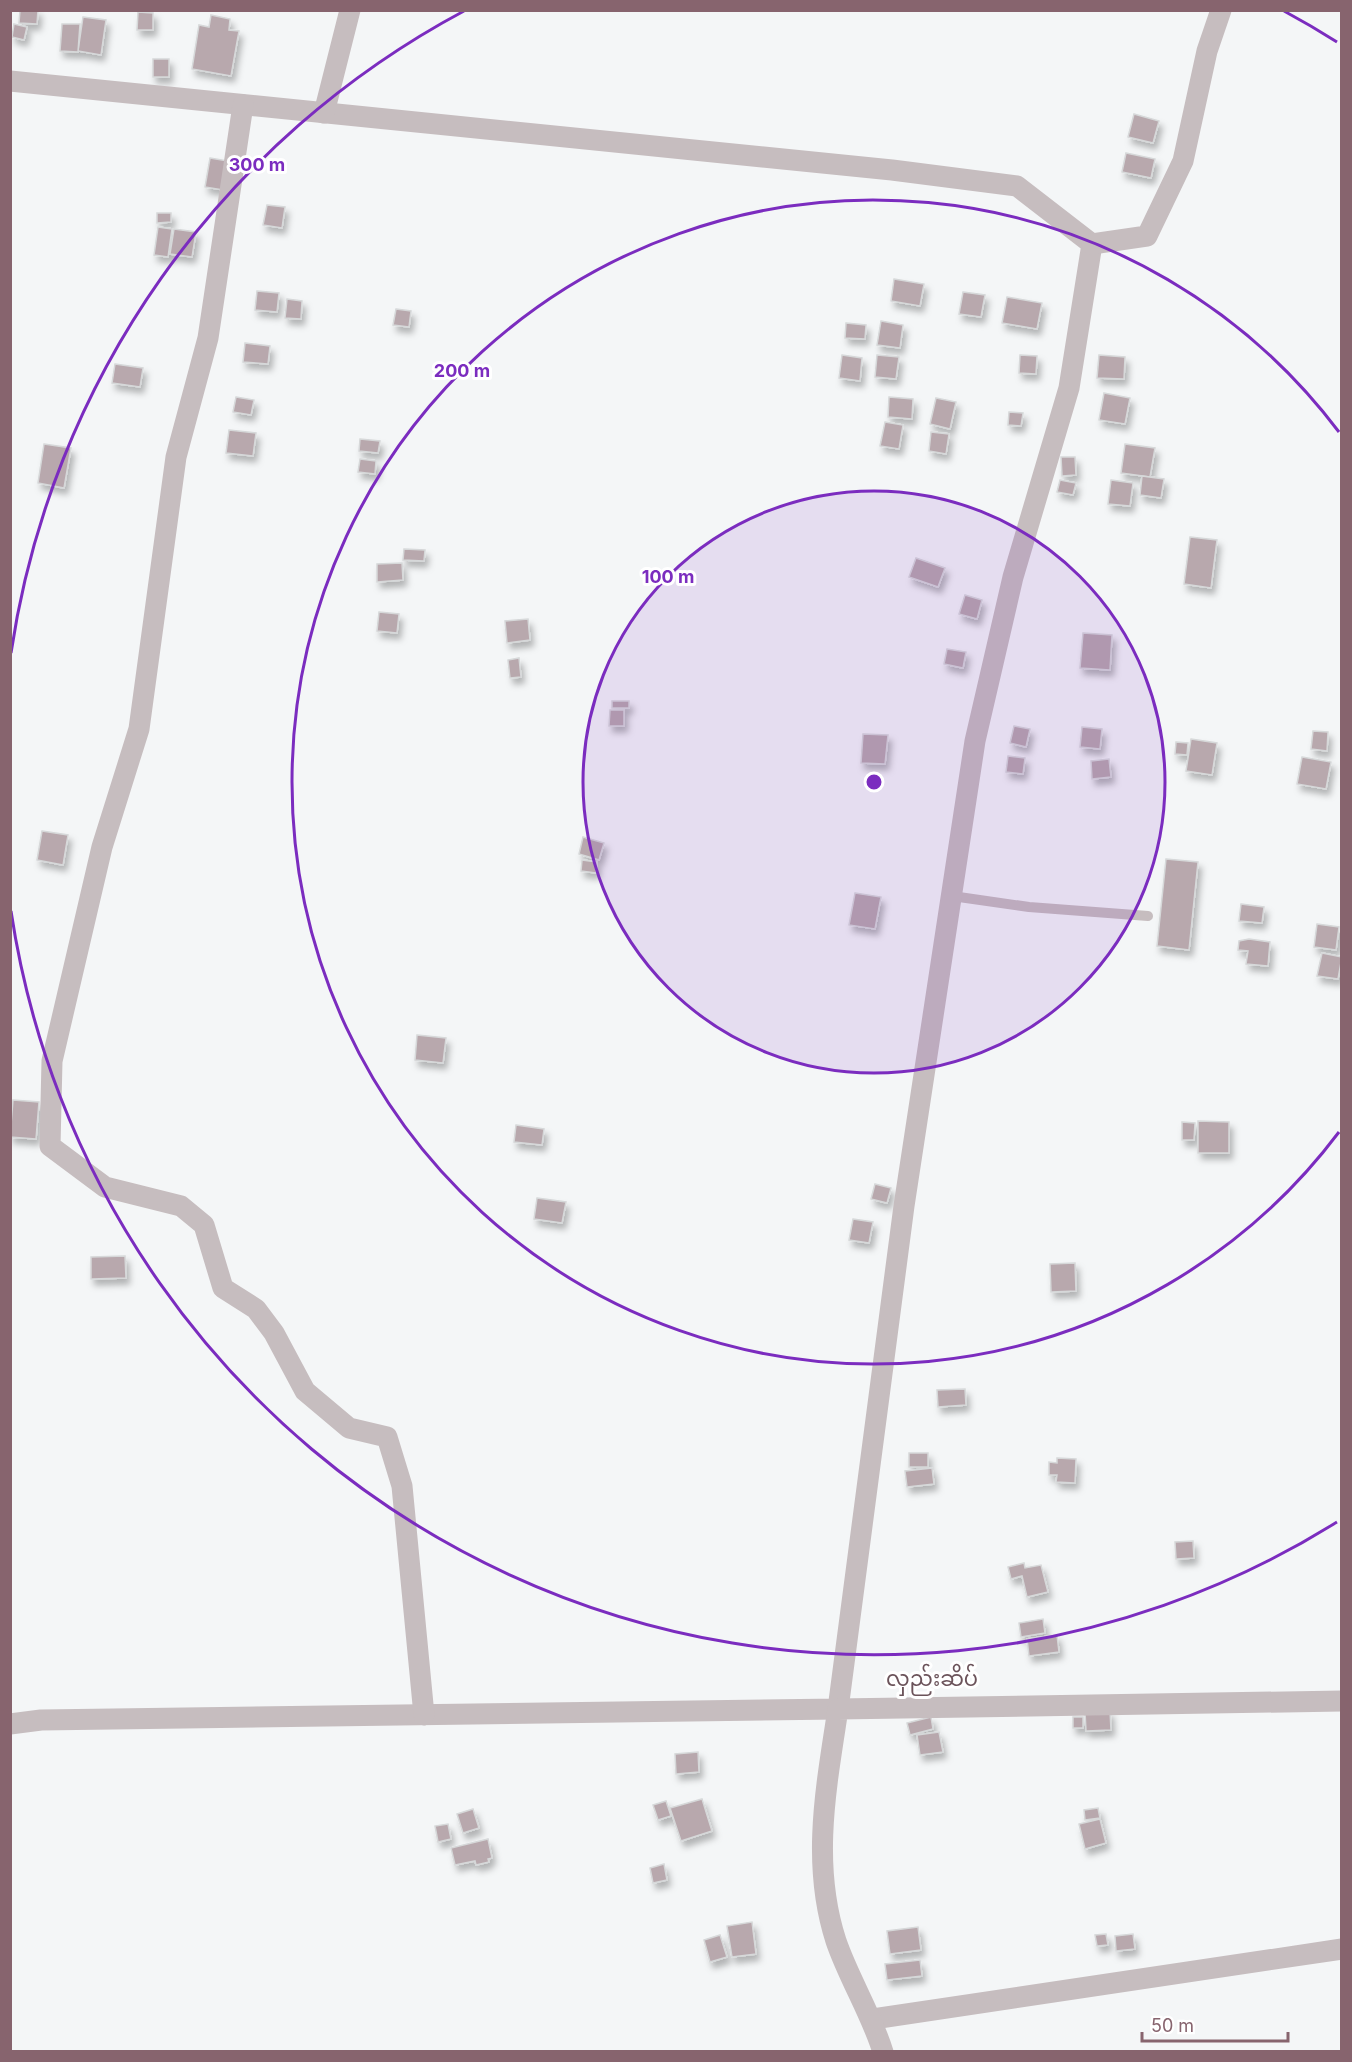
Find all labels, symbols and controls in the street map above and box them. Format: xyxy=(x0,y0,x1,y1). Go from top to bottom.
text: 300 m xyxy=(229,154,285,175)
text: 200 m xyxy=(434,360,490,381)
text: 100 m xyxy=(642,566,694,587)
centre of rings xyxy=(864,772,884,792)
district label: လှည်းဆိပ် xyxy=(886,1663,978,1696)
scale bar xyxy=(1142,2005,1288,2043)
text: 50 m xyxy=(1151,2015,1194,2036)

